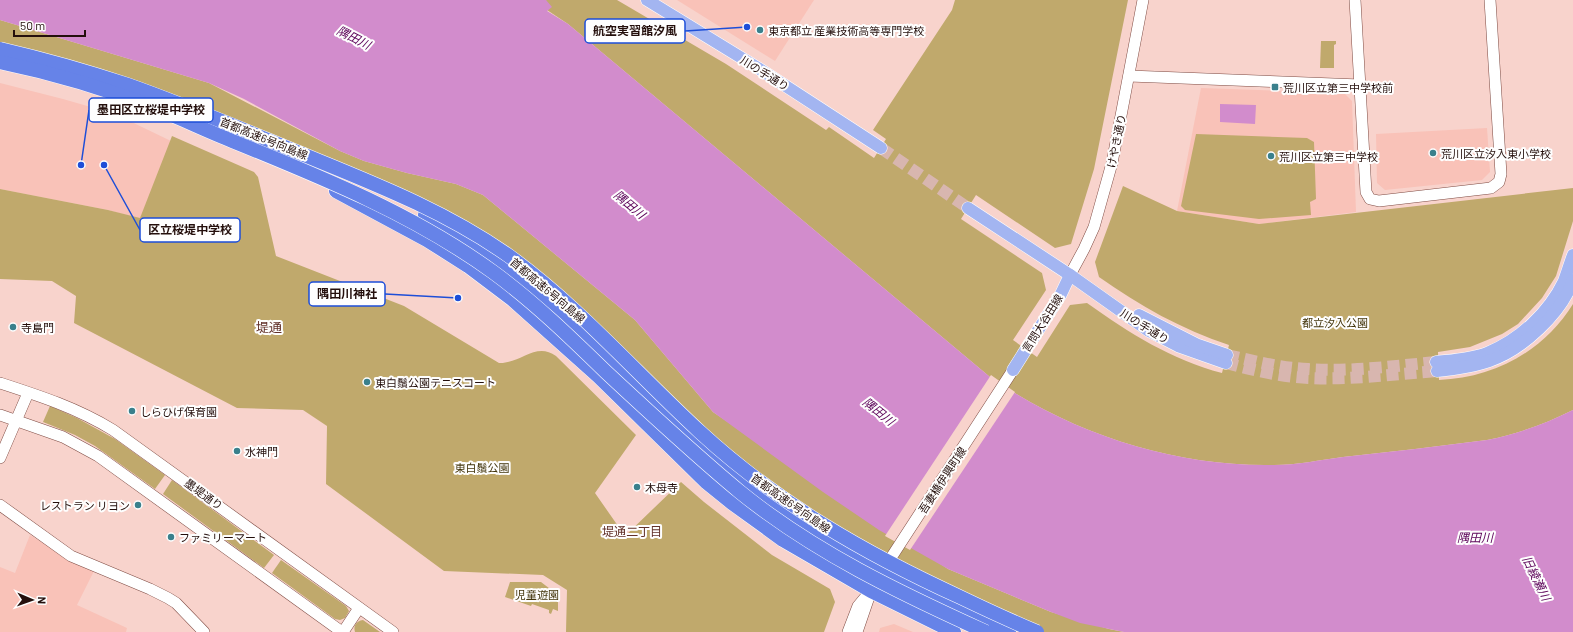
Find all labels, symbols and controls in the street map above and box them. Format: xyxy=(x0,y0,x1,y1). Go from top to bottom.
scale bar xyxy=(14,12,85,38)
text: 50 m xyxy=(20,18,45,32)
callout: 航空実習館汐風 xyxy=(585,19,685,43)
water label: 隅田川 xyxy=(335,23,375,52)
text: 航空実習館汐風 xyxy=(593,23,677,37)
place label: 東京都立 産業技術高等専門学校 xyxy=(768,24,924,37)
marker: 東京都立 産業技術高等専門学校 xyxy=(755,25,765,35)
street label: 川の手通り xyxy=(738,53,792,93)
place label: 荒川区立第三中学校前 xyxy=(1283,81,1393,94)
marker: 荒川区立第三中学校前 xyxy=(1270,82,1280,92)
callout: 墨田区立桜堤中学校 xyxy=(89,98,213,122)
text: 墨田区立桜堤中学校 xyxy=(97,102,205,116)
street label: けやき通り xyxy=(1104,113,1128,169)
street label: 首都高速6号向島線 xyxy=(218,114,310,162)
place label: 荒川区立汐入東小学校 xyxy=(1441,147,1551,160)
marker: 荒川区立汐入東小学校 xyxy=(1428,148,1438,158)
place label: 荒川区立第三中学校 xyxy=(1279,150,1378,163)
marker: 荒川区立第三中学校 xyxy=(1266,151,1276,161)
water label: 隅田川 xyxy=(612,187,650,222)
callout: 区立桜堤中学校 xyxy=(140,218,240,242)
text: 区立桜堤中学校 xyxy=(148,222,232,236)
street label: 首都高速6号向島線 xyxy=(508,255,588,325)
callout: 隅田川神社 xyxy=(309,282,385,306)
text: 隅田川神社 xyxy=(317,286,377,300)
street label: 言問大谷田線 xyxy=(1019,292,1065,354)
street label: 川の手通り xyxy=(1118,306,1172,346)
park label: 都立汐入公園 xyxy=(1302,316,1368,329)
district label: 堤通 xyxy=(256,319,282,335)
place label: 寺島門 xyxy=(21,321,54,334)
marker: 寺島門 xyxy=(8,322,18,332)
place label: 東白鬚公園テニスコート xyxy=(375,376,496,389)
marker: 東白鬚公園テニスコート xyxy=(362,377,372,387)
water label: 隅田川 xyxy=(861,394,899,429)
place label: しらひげ保育園 xyxy=(140,405,217,418)
marker: しらひげ保育園 xyxy=(127,406,137,416)
street label: 吾妻橋伊興町線 xyxy=(916,444,968,516)
place label: 水神門 xyxy=(245,445,278,458)
marker: 水神門 xyxy=(232,446,242,456)
park label: 東白鬚公園 xyxy=(455,461,510,474)
street label: 首都高速6号向島線 xyxy=(749,471,833,535)
street label: 墨堤通り xyxy=(182,476,226,512)
place label: 木母寺 xyxy=(645,481,678,494)
marker: 木母寺 xyxy=(632,482,642,492)
place label: レストラン リヨン xyxy=(40,499,130,512)
marker: レストラン リヨン xyxy=(133,500,143,510)
district label: 堤通二丁目 xyxy=(602,524,662,538)
water label: 隅田川 xyxy=(1457,530,1495,544)
place label: ファミリーマート xyxy=(179,531,267,544)
marker: ファミリーマート xyxy=(166,532,176,542)
water label: 旧綾瀬川 xyxy=(1520,553,1555,604)
north arrow xyxy=(12,580,52,620)
park label: 児童遊園 xyxy=(515,588,559,601)
text: N xyxy=(36,596,49,604)

